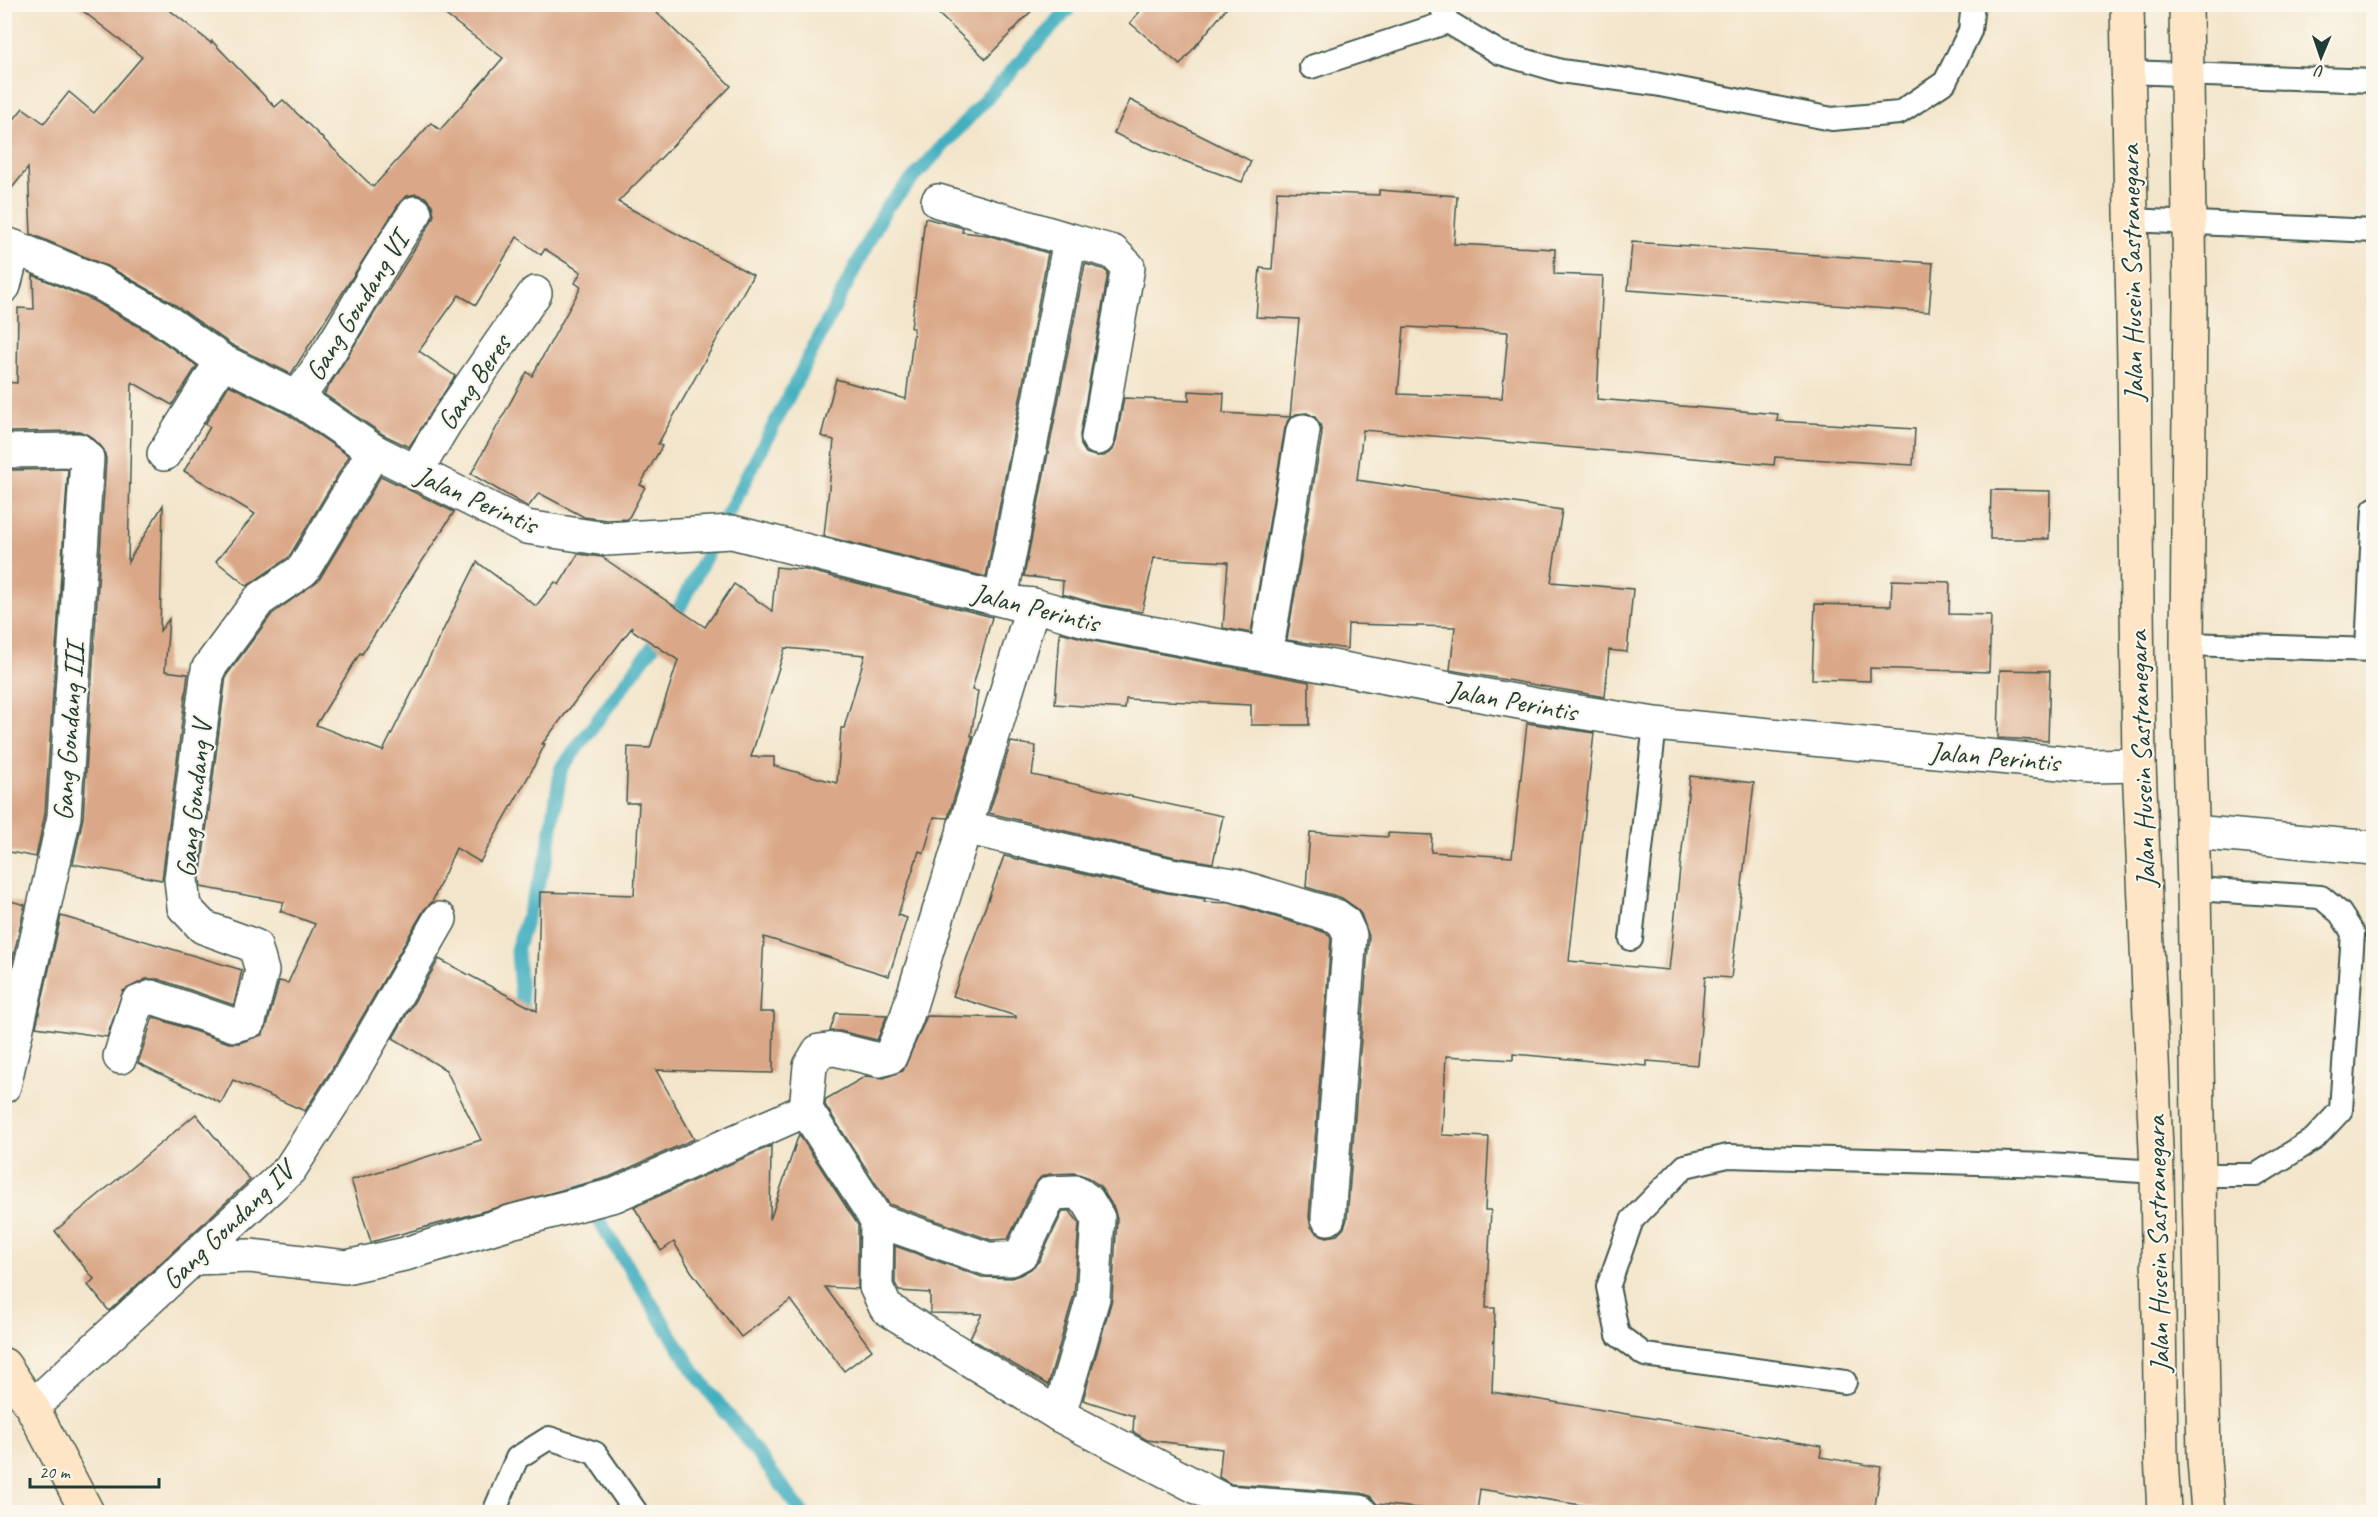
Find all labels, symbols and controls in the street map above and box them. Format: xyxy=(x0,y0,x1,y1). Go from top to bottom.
north arrow xyxy=(2291,27,2351,87)
text: U xyxy=(2313,61,2325,81)
street label: Jalan Husein Sastranegara xyxy=(2112,143,2151,404)
street label: Gang Gondang VI xyxy=(297,221,419,387)
street label: Gang Beres xyxy=(429,326,519,437)
street label: Jalan Perintis xyxy=(409,456,545,543)
street label: Jalan Perintis xyxy=(967,574,1105,641)
street label: Jalan Husein Sastranegara xyxy=(2119,628,2164,890)
street label: Gang Gondang III xyxy=(45,636,93,822)
street label: Jalan Perintis xyxy=(1444,672,1582,729)
street label: Gang Gondang V xyxy=(168,714,220,879)
street label: Jalan Perintis xyxy=(1927,733,2063,780)
street label: Jalan Husein Sastranegara xyxy=(2138,1114,2177,1375)
street label: Gang Gondang IV xyxy=(154,1150,304,1297)
scale bar xyxy=(30,1451,159,1489)
text: 20 m xyxy=(39,1461,72,1483)

